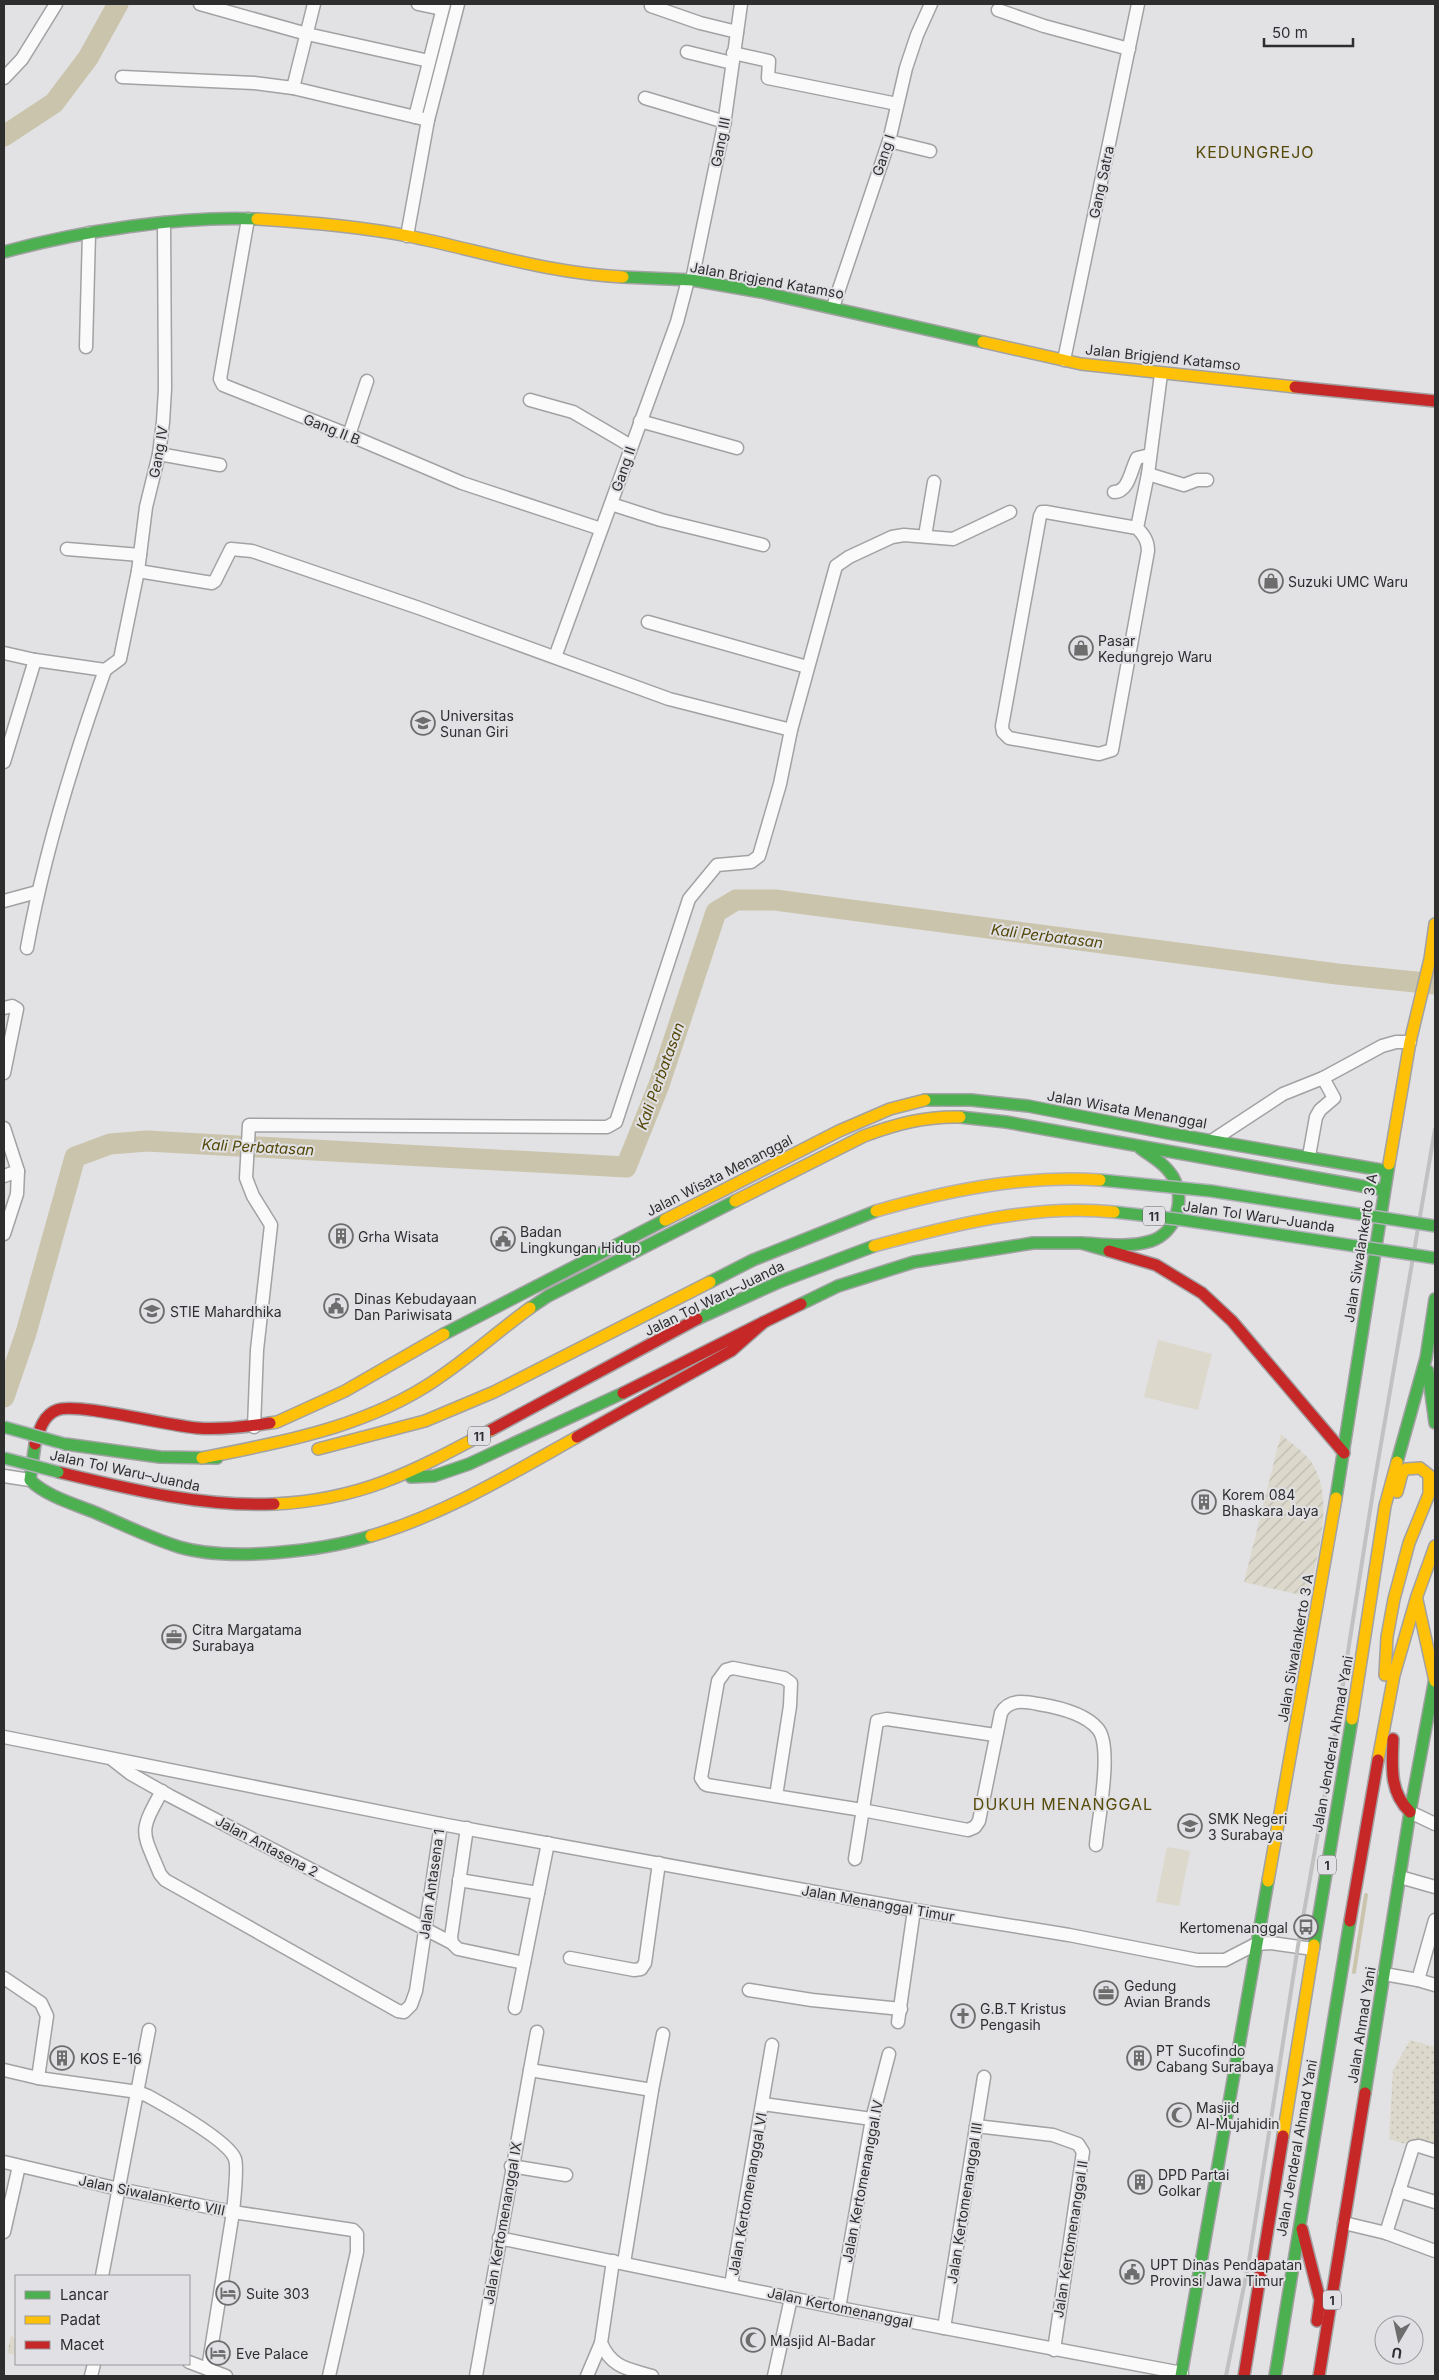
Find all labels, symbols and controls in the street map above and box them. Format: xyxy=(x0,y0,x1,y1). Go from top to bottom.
scale bar xyxy=(1264,15,1353,47)
text: 50 m xyxy=(1272,23,1308,42)
street label: Gang III xyxy=(707,116,733,168)
street label: Gang I xyxy=(868,132,898,178)
district label: KEDUNGREJO xyxy=(1195,142,1315,162)
street label: Gang Satra xyxy=(1085,144,1117,220)
street label: Jalan Brigjend Katamso xyxy=(689,258,845,302)
street label: Jalan Brigjend Katamso xyxy=(1084,340,1242,374)
street label: Gang II B xyxy=(301,410,363,448)
street label: Gang IV xyxy=(145,424,171,479)
street label: Gang II xyxy=(607,444,639,494)
shop icon: Suzuki UMC Waru xyxy=(1258,568,1284,594)
place label: Suzuki UMC Waru xyxy=(1288,573,1408,590)
place label: Pasar Kedungrejo Waru xyxy=(1098,632,1212,665)
shop icon: Pasar Kedungrejo Waru xyxy=(1068,635,1094,661)
place label: Universitas Sunan Giri xyxy=(440,707,514,740)
school or university icon: Universitas Sunan Giri xyxy=(410,710,436,736)
water label: Kali Perbatasan xyxy=(990,920,1104,952)
water label: Kali Perbatasan xyxy=(632,1020,688,1132)
street label: Jalan Wisata Menanggal xyxy=(1046,1087,1208,1131)
street label: Jalan Wisata Menanggal xyxy=(643,1131,795,1219)
water label: Kali Perbatasan xyxy=(201,1135,315,1159)
street label: Jalan Siwalankerto 3 A xyxy=(1340,1172,1380,1324)
street label: Jalan Tol Waru–Juanda xyxy=(1182,1197,1336,1235)
road number: 11 xyxy=(1143,1206,1165,1226)
building icon: Grha Wisata xyxy=(328,1223,354,1249)
place label: Badan Lingkungan Hidup xyxy=(520,1223,640,1256)
public building icon: Badan Lingkungan Hidup xyxy=(490,1226,516,1252)
place label: Grha Wisata xyxy=(358,1228,439,1245)
street label: Jalan Tol Waru–Juanda xyxy=(641,1257,787,1339)
place label: Dinas Kebudayaan Dan Pariwisata xyxy=(354,1290,477,1323)
public building icon: Dinas Kebudayaan Dan Pariwisata xyxy=(323,1293,349,1319)
school or university icon: STIE Mahardhika xyxy=(139,1298,165,1324)
place label: STIE Mahardhika xyxy=(170,1303,282,1320)
road number: 11 xyxy=(468,1426,490,1445)
street label: Jalan Tol Waru–Juanda xyxy=(48,1446,202,1494)
place label: Korem 084 Bhaskara Jaya xyxy=(1222,1486,1319,1519)
building icon: Korem 084 Bhaskara Jaya xyxy=(1191,1489,1217,1515)
street label: Jalan Siwalankerto 3 A xyxy=(1274,1572,1317,1724)
place label: Citra Margatama Surabaya xyxy=(192,1621,302,1654)
office icon: Citra Margatama Surabaya xyxy=(161,1624,187,1650)
street label: Jalan Jenderal Ahmad Yani xyxy=(1308,1654,1356,1834)
district label: DUKUH MENANGGAL xyxy=(973,1794,1153,1814)
place label: SMK Negeri 3 Surabaya xyxy=(1208,1810,1287,1843)
street label: Jalan Antasena 2 xyxy=(213,1812,321,1880)
school or university icon: SMK Negeri 3 Surabaya xyxy=(1177,1813,1203,1839)
street label: Jalan Antasena 1 xyxy=(415,1828,447,1940)
road number: 1 xyxy=(1318,1856,1336,1874)
street label: Jalan Menanggal Timur xyxy=(800,1881,956,1925)
bus stop icon: Kertomenanggal xyxy=(1293,1914,1319,1940)
place label: Kertomenanggal xyxy=(1179,1919,1288,1936)
street label: Jalan Ahmad Yani xyxy=(1343,1965,1379,2085)
place label: Gedung Avian Brands xyxy=(1124,1977,1211,2010)
office icon: Gedung Avian Brands xyxy=(1093,1980,1119,2006)
place label: G.B.T Kristus Pengasih xyxy=(980,2000,1066,2033)
church icon: G.B.T Kristus Pengasih xyxy=(950,2003,976,2029)
place label: PT Sucofindo Cabang Surabaya xyxy=(1156,2042,1274,2075)
building icon: KOS E-16 xyxy=(49,2045,75,2071)
building icon: PT Sucofindo Cabang Surabaya xyxy=(1126,2045,1152,2071)
place label: KOS E-16 xyxy=(80,2050,142,2067)
street label: Jalan Jenderal Ahmad Yani xyxy=(1272,2058,1320,2238)
street label: Jalan Kertomenanggal IV xyxy=(838,2098,886,2264)
place label: Masjid Al-Mujahidin xyxy=(1196,2099,1280,2132)
mosque icon: Masjid Al-Mujahidin xyxy=(1166,2102,1192,2128)
street label: Jalan Kertomenanggal VI xyxy=(724,2111,770,2277)
street label: Jalan Kertomenanggal III xyxy=(943,2121,985,2285)
street label: Jalan Kertomenanggal IX xyxy=(479,2140,525,2306)
street label: Jalan Kertomenanggal II xyxy=(1049,2159,1091,2319)
place label: DPD Partai Golkar xyxy=(1158,2166,1229,2199)
building icon: DPD Partai Golkar xyxy=(1127,2169,1153,2195)
street label: Jalan Siwalankerto VIII xyxy=(77,2171,227,2219)
place label: UPT Dinas Pendapatan Provinsi Jawa Timur xyxy=(1150,2256,1302,2289)
public building icon: UPT Dinas Pendapatan Provinsi Jawa Timur xyxy=(1119,2259,1145,2285)
legend xyxy=(15,2275,190,2365)
hotel icon: Suite 303 xyxy=(215,2280,241,2306)
street label: Jalan Kertomenanggal xyxy=(766,2283,914,2331)
text: Lancar xyxy=(60,2285,109,2304)
place label: Suite 303 xyxy=(246,2285,309,2302)
road number: 1 xyxy=(1323,2290,1341,2310)
text: Padat xyxy=(60,2310,101,2329)
north arrow xyxy=(1374,2315,1424,2365)
mosque icon: Masjid Al-Badar xyxy=(740,2327,766,2353)
place label: Masjid Al-Badar xyxy=(770,2332,875,2349)
text: Macet xyxy=(60,2335,104,2354)
hotel icon: Eve Palace xyxy=(205,2340,231,2366)
text: U xyxy=(1390,2344,1403,2363)
place label: Eve Palace xyxy=(236,2345,308,2362)

